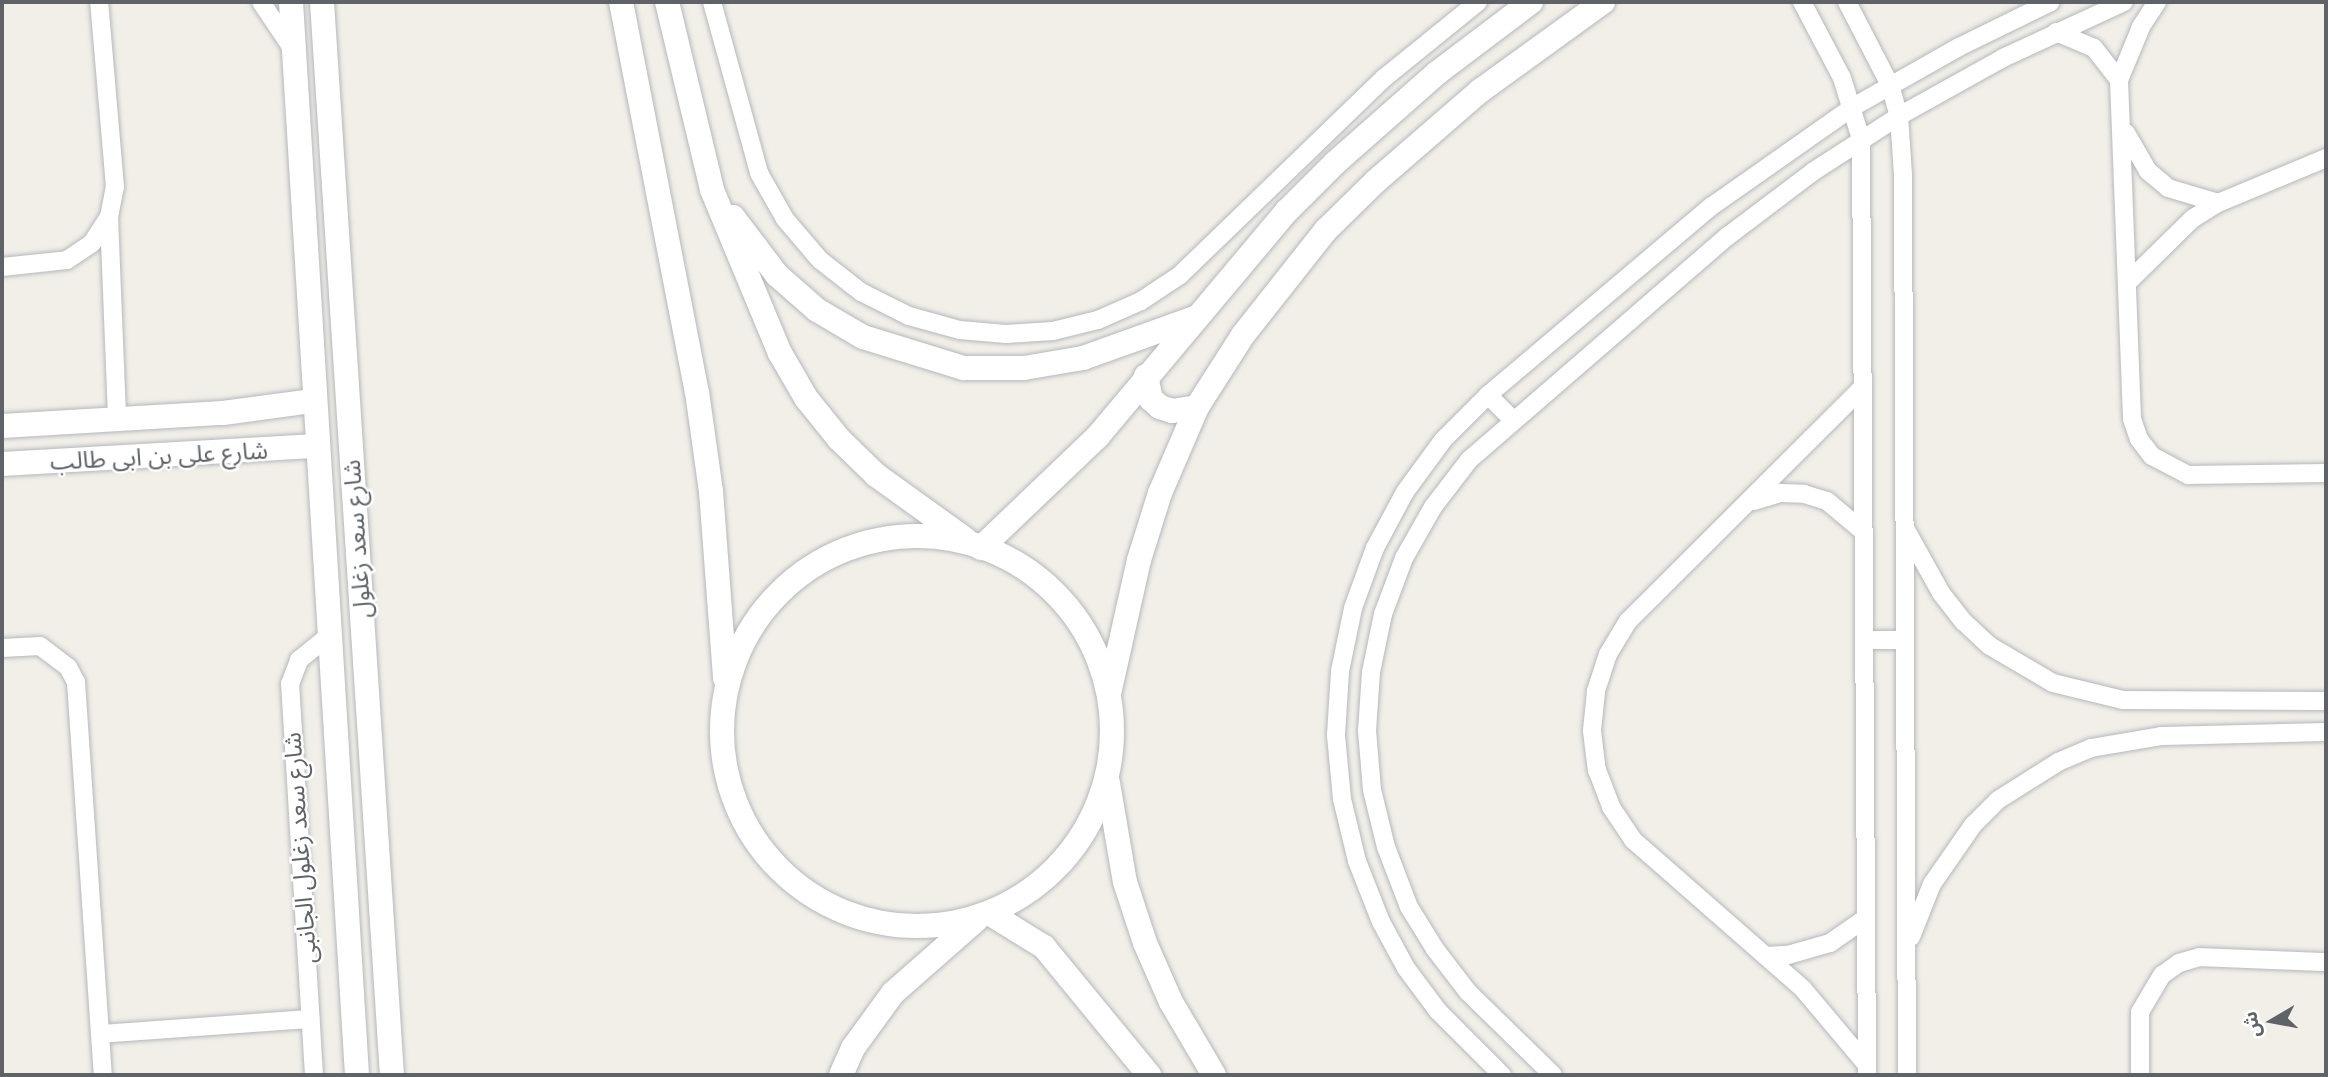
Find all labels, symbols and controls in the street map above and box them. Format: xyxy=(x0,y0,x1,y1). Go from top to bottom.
street label: شارع على بن ابى طالب xyxy=(49,435,269,475)
street label: شارع سعد زغلول xyxy=(336,459,376,619)
street label: شارع سعد زغلول الجانبى xyxy=(277,731,321,965)
north arrow xyxy=(2237,986,2307,1056)
text: ش xyxy=(2236,1010,2266,1040)

